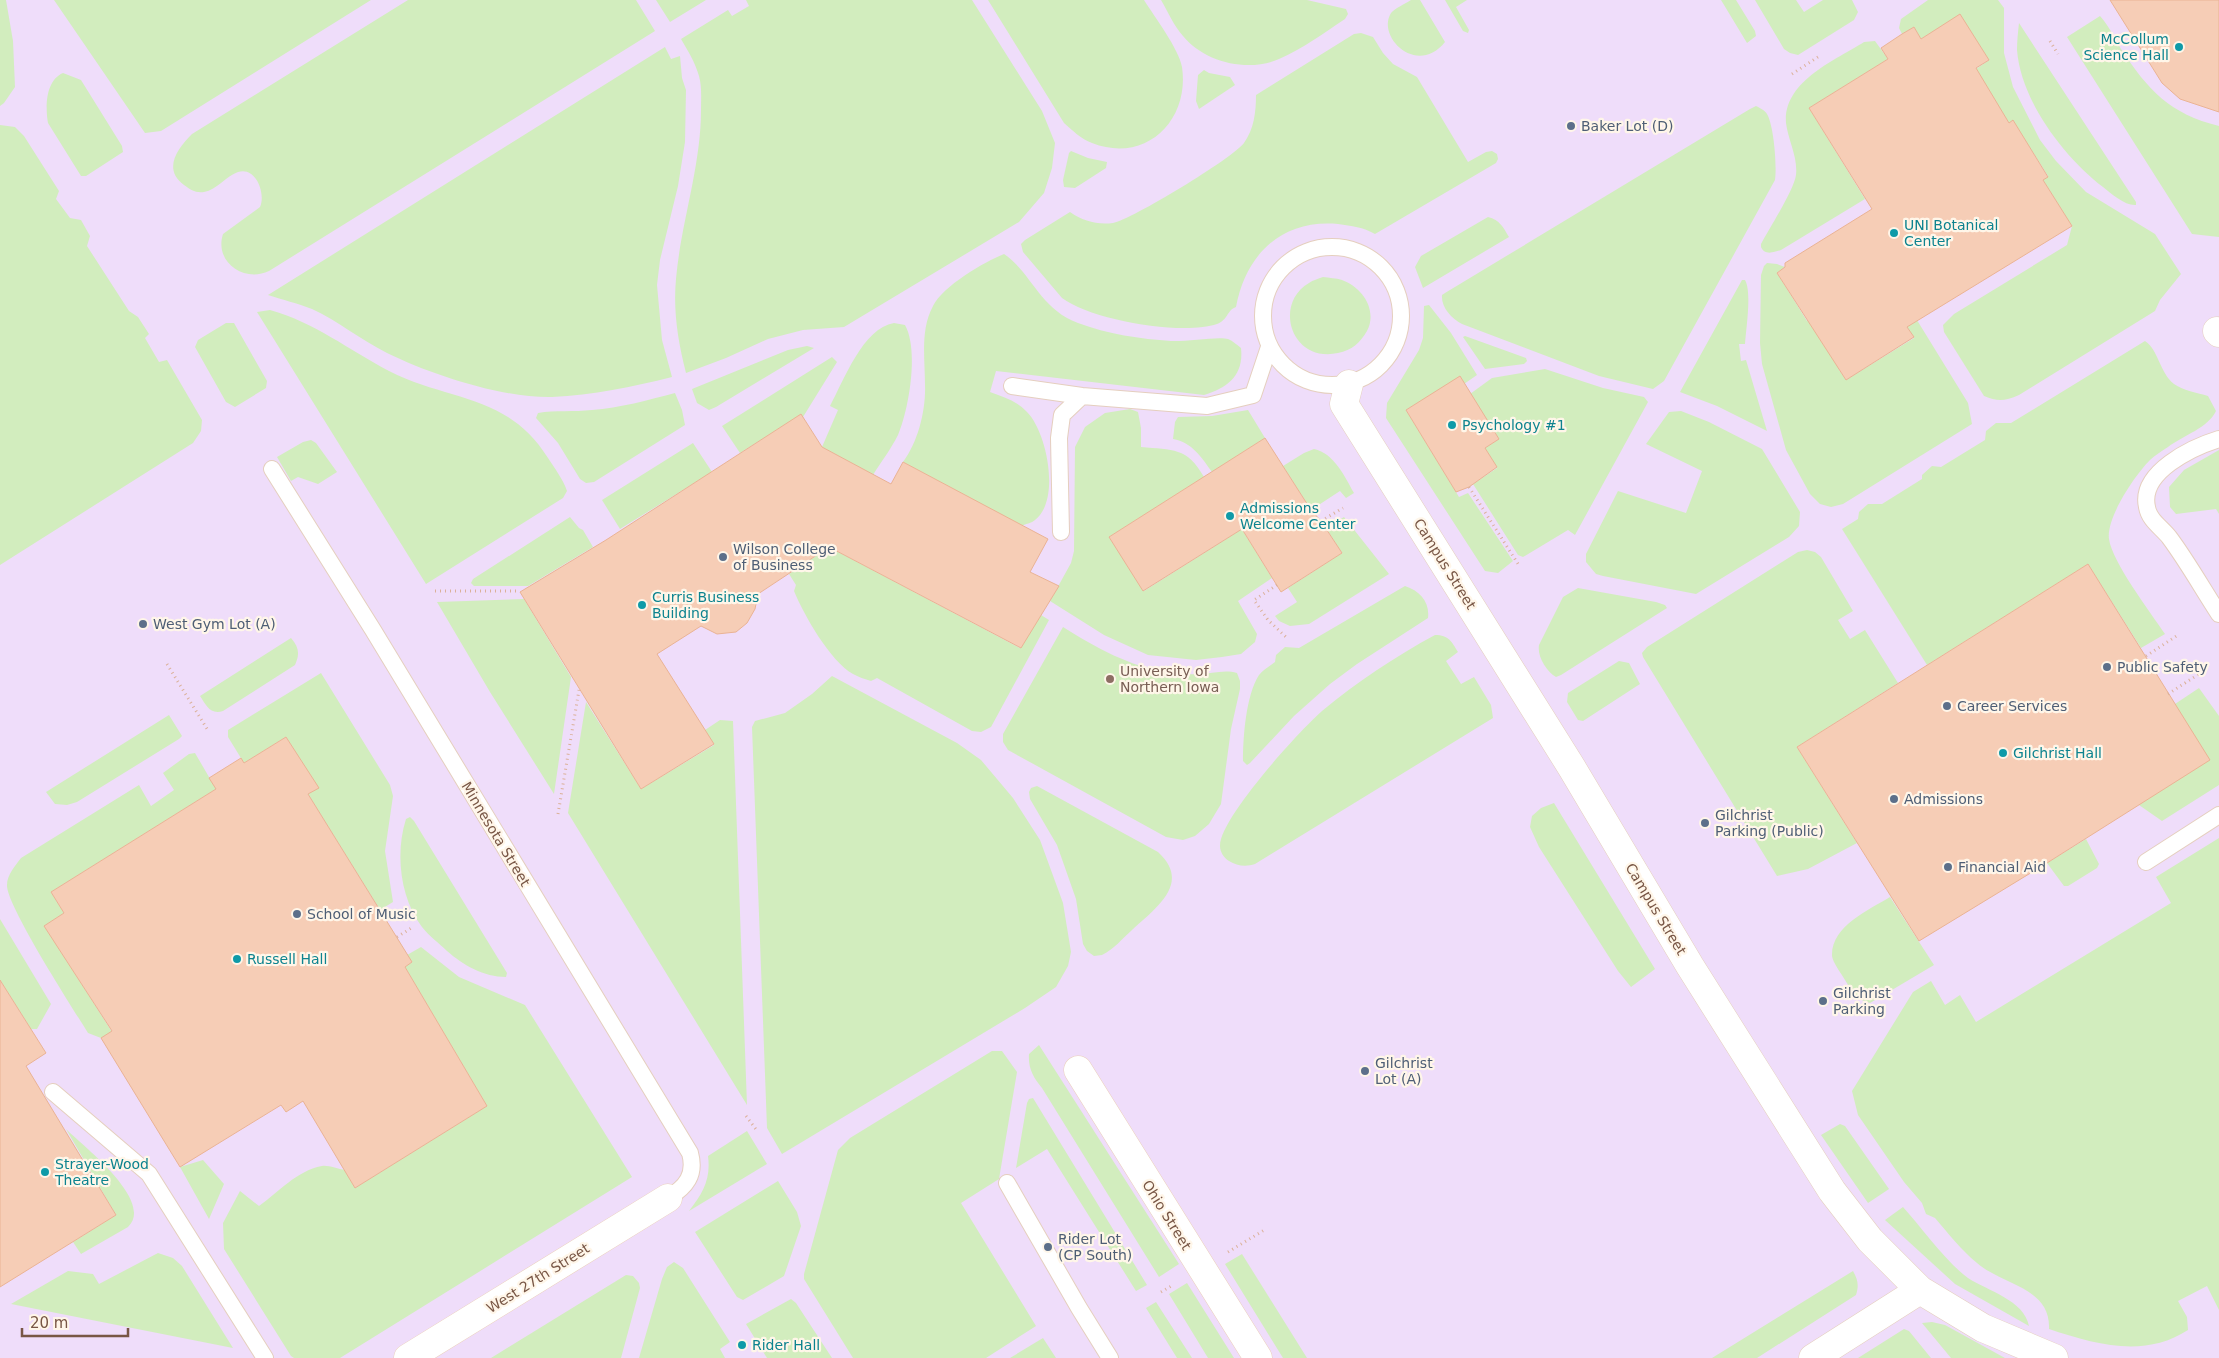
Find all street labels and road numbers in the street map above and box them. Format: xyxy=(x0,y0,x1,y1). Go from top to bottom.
street label: Campus Street xyxy=(1411,516,1480,613)
street label: Minnesota Street xyxy=(458,779,534,890)
street label: Campus Street xyxy=(1622,860,1690,958)
street label: Ohio Street xyxy=(1139,1177,1195,1253)
street label: West 27th Street xyxy=(484,1240,593,1316)

